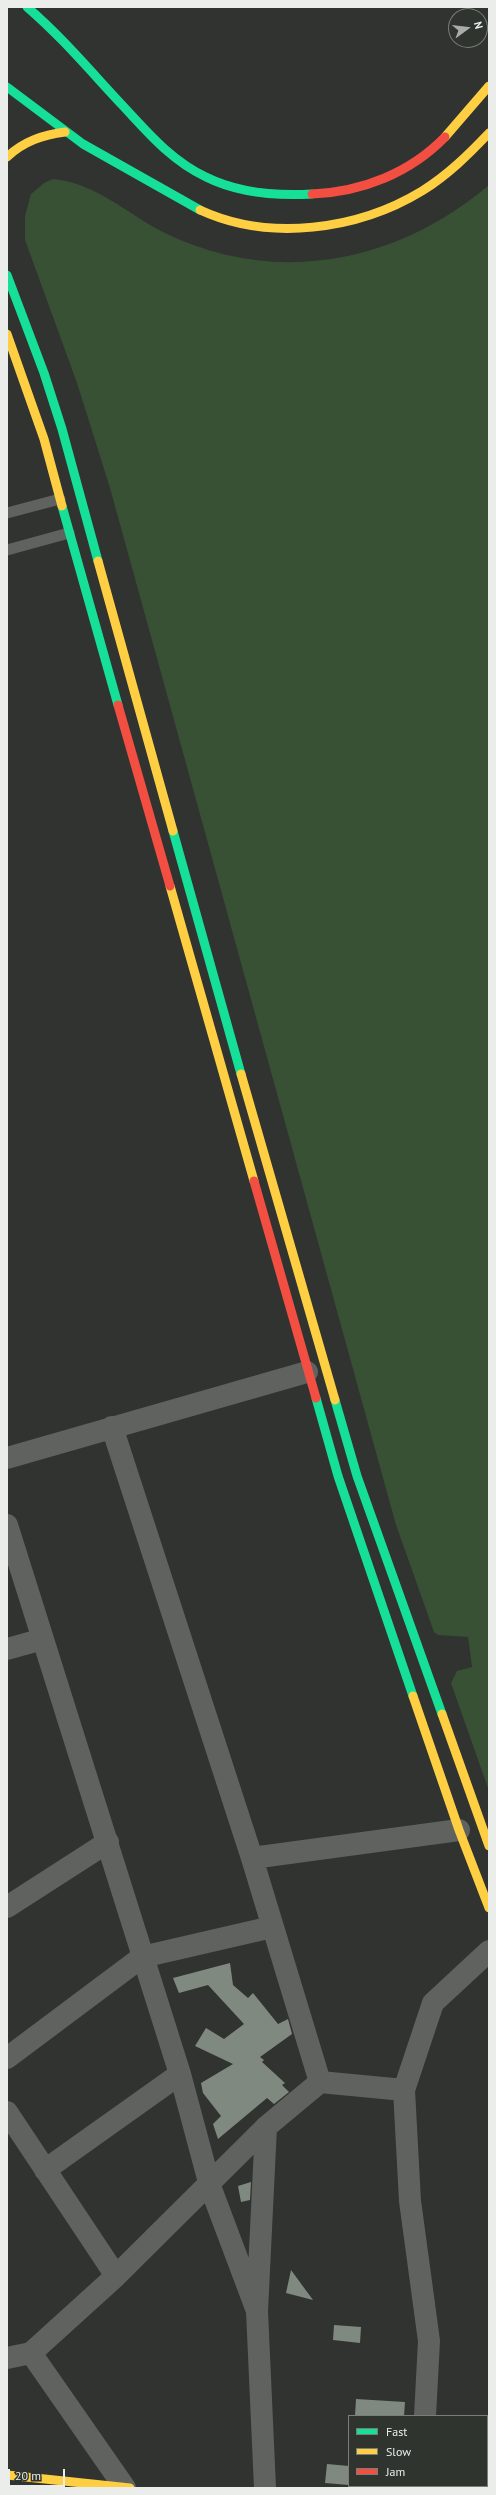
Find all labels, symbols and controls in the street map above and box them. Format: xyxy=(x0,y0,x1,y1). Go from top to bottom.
north arrow xyxy=(448,8,488,48)
text: N xyxy=(471,20,486,30)
legend xyxy=(348,2415,488,2487)
text: Fast xyxy=(386,2424,407,2439)
text: Slow xyxy=(386,2444,411,2459)
scale bar xyxy=(10,2461,67,2487)
text: Jam xyxy=(386,2464,405,2479)
text: 20 m xyxy=(15,2468,41,2483)

